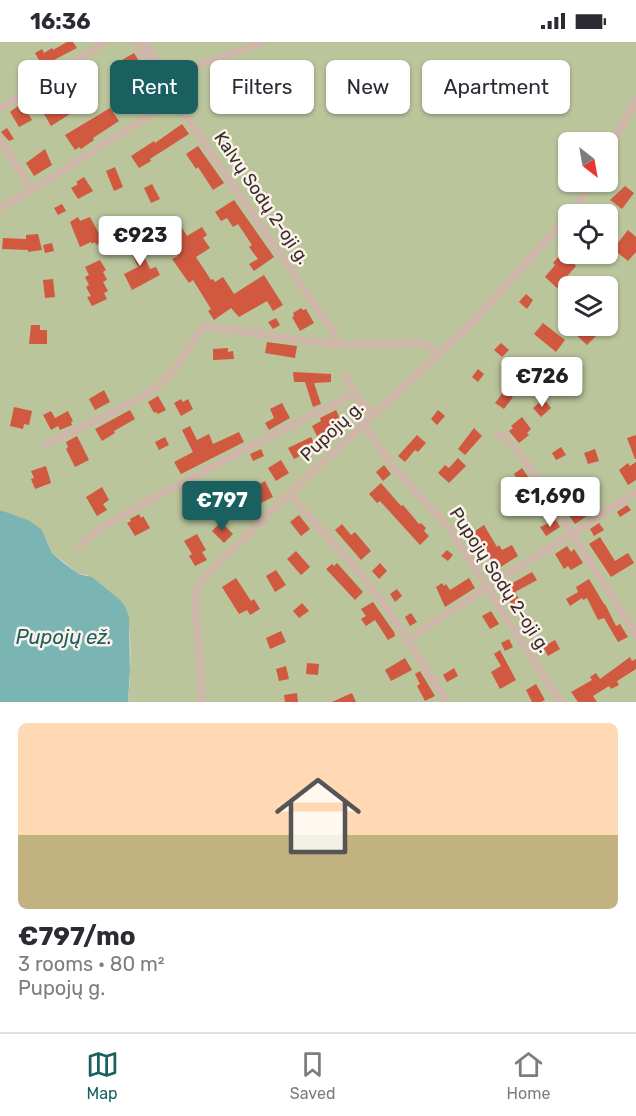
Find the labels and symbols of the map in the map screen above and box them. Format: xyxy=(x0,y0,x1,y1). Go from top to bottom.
street label: Kalvų Sodų 2-oji g. xyxy=(209,127,315,269)
north arrow xyxy=(558,132,618,192)
pin: €923 xyxy=(104,216,176,267)
pin: €726 xyxy=(506,357,578,408)
street label: Pupojų g. xyxy=(296,396,368,466)
pin: €1,690 xyxy=(501,477,599,528)
pin: €797 xyxy=(186,481,258,532)
street label: Pupojų Sodų 2-oji g. xyxy=(445,503,555,657)
water label: Pupojų ež. xyxy=(16,625,112,649)

